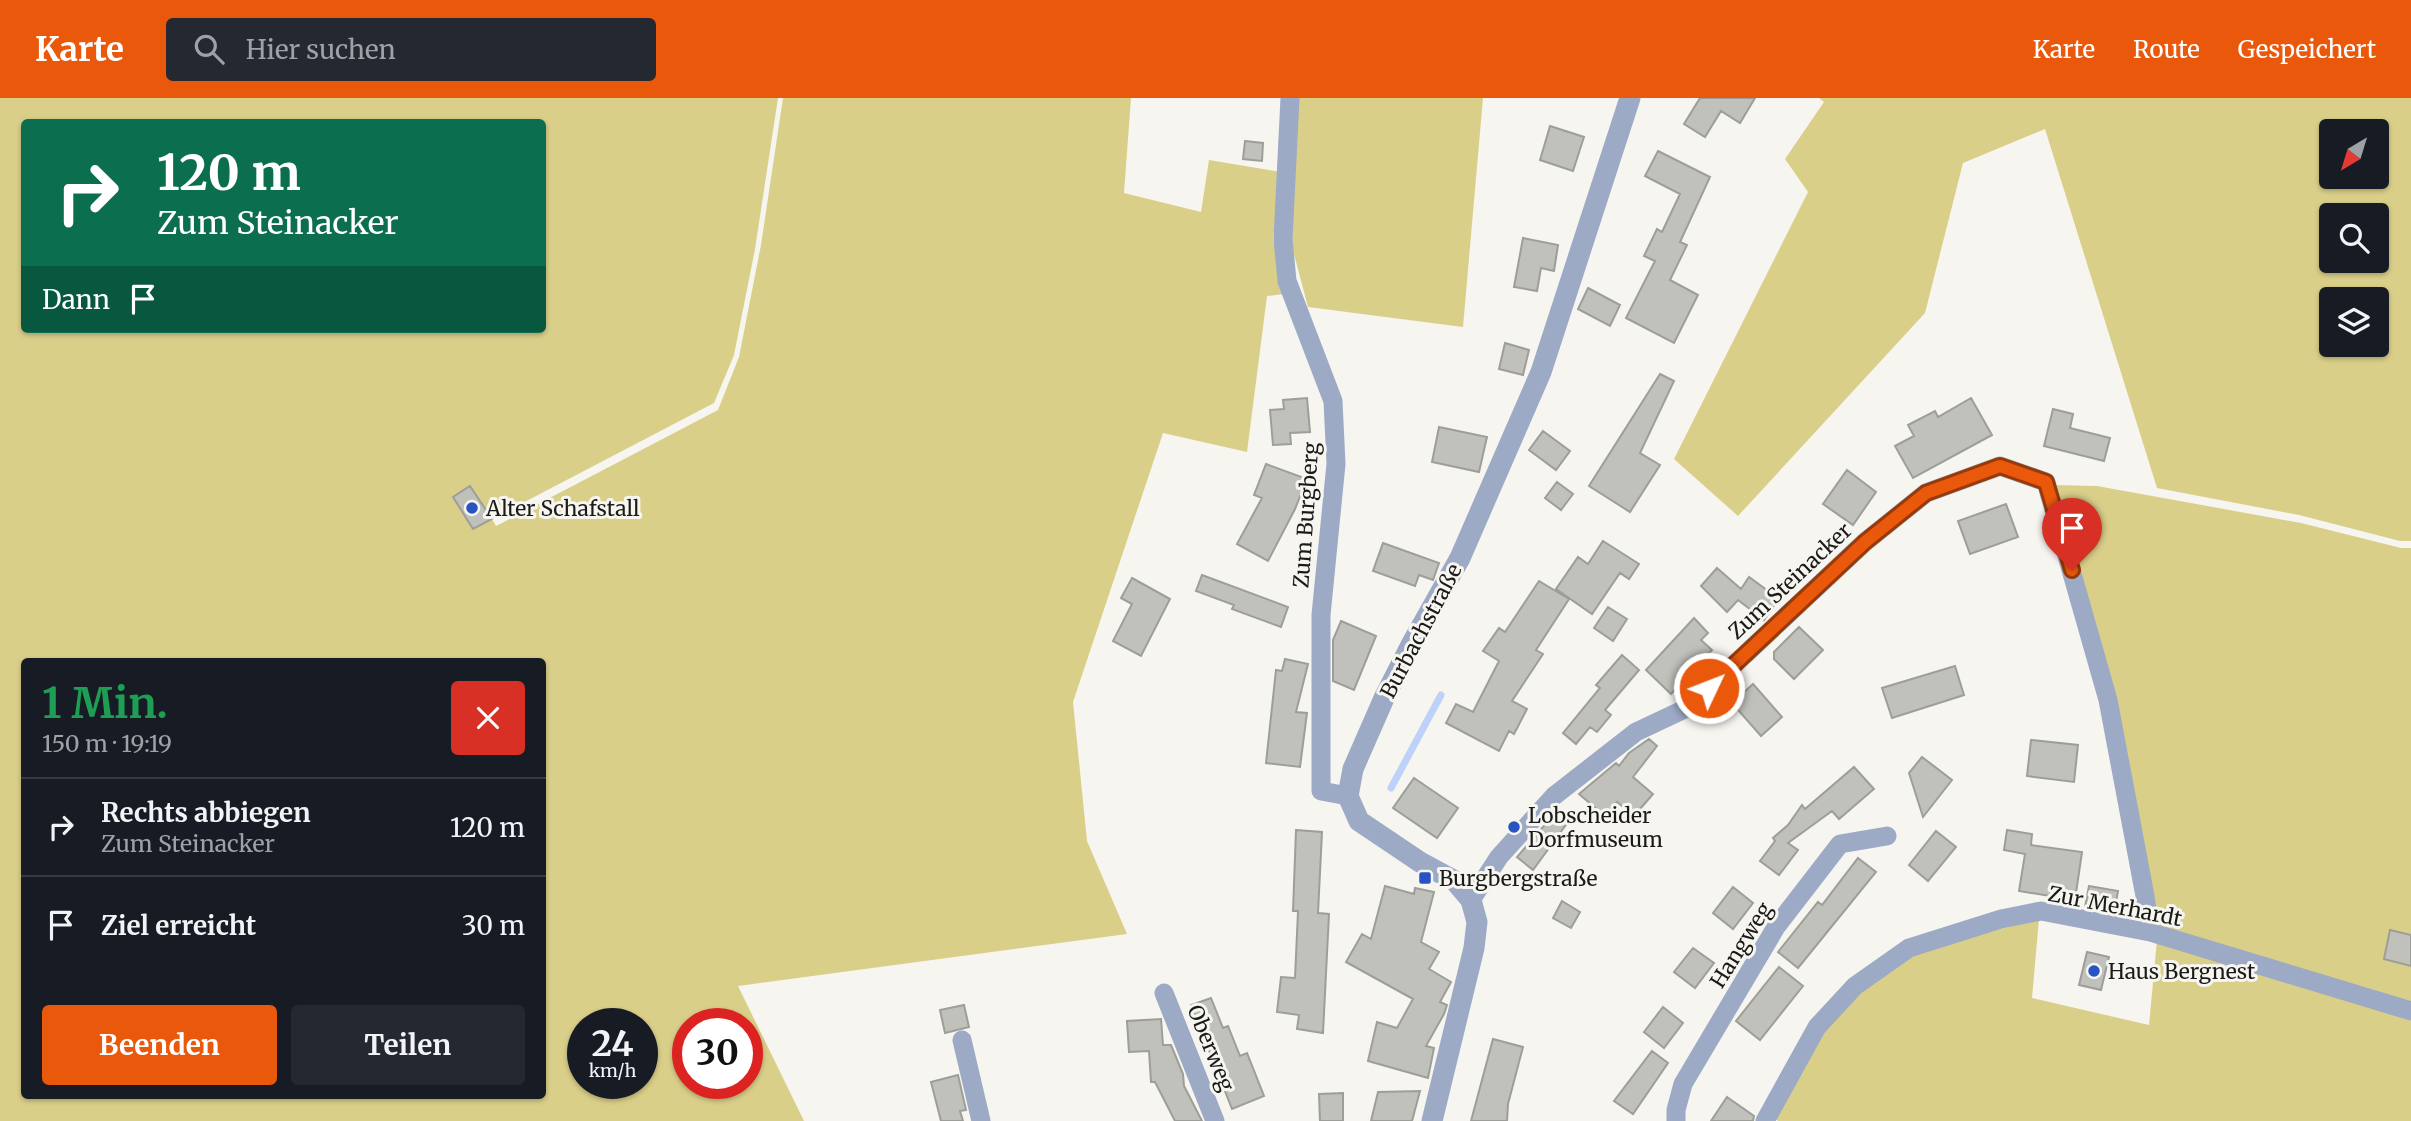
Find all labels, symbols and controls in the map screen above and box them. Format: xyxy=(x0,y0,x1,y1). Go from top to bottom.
search box xyxy=(166,18,656,81)
text: Karte xyxy=(35,29,124,70)
icon: search xyxy=(190,30,228,68)
text: Hier suchen xyxy=(246,33,396,66)
text: Karte xyxy=(2033,34,2095,65)
text: Route xyxy=(2133,34,2200,65)
text: Gespeichert xyxy=(2238,34,2376,65)
north arrow xyxy=(2319,119,2389,189)
map controls xyxy=(2319,119,2389,357)
text: 120 m xyxy=(157,142,301,203)
icon: right xyxy=(42,147,133,238)
text: Zum Steinacker xyxy=(157,203,399,243)
button: search xyxy=(2319,203,2389,273)
icon: arrive xyxy=(124,280,162,318)
text: Dann xyxy=(42,283,110,316)
button: layers xyxy=(2319,287,2389,357)
street label: Zum Burgberg xyxy=(1287,441,1325,589)
place label: Alter Schafstall xyxy=(485,495,640,522)
pin xyxy=(2042,498,2102,570)
marker: Alter Schafstall xyxy=(464,500,480,516)
icon: arrive xyxy=(2053,509,2091,547)
street label: Zum Steinacker xyxy=(1723,517,1857,645)
street label: Burbachstraße xyxy=(1374,559,1468,703)
position arrow xyxy=(1672,651,1746,725)
text: 1 Min. xyxy=(42,677,168,729)
button: close xyxy=(451,681,525,755)
text: 150 m · 19:19 xyxy=(42,729,172,758)
text: Rechts abbiegen xyxy=(101,796,311,829)
place label: Lobscheider Dorfmuseum xyxy=(1528,802,1663,853)
icon: right xyxy=(42,808,80,846)
text: 120 m xyxy=(450,811,525,844)
marker: Lobscheider Dorfmuseum xyxy=(1506,819,1522,835)
text: Zum Steinacker xyxy=(101,829,275,858)
place label: Burgbergstraße xyxy=(1439,865,1598,892)
marker: Burgbergstraße xyxy=(1417,870,1433,886)
street label: Zur Merhardt xyxy=(2046,880,2184,932)
street label: Hangweg xyxy=(1704,897,1778,993)
icon: arrive xyxy=(42,906,80,944)
text: Ziel erreicht xyxy=(101,909,256,942)
text: 30 m xyxy=(462,909,525,942)
place label: Haus Bergnest xyxy=(2108,958,2255,985)
marker: Haus Bergnest xyxy=(2086,963,2102,979)
street label: Oberweg xyxy=(1181,1001,1241,1095)
button: Beenden xyxy=(42,1005,277,1085)
button: Teilen xyxy=(291,1005,525,1085)
speed limit sign: 30 xyxy=(672,1008,763,1099)
text: 24 xyxy=(591,1022,634,1066)
text: km/h xyxy=(589,1059,636,1082)

